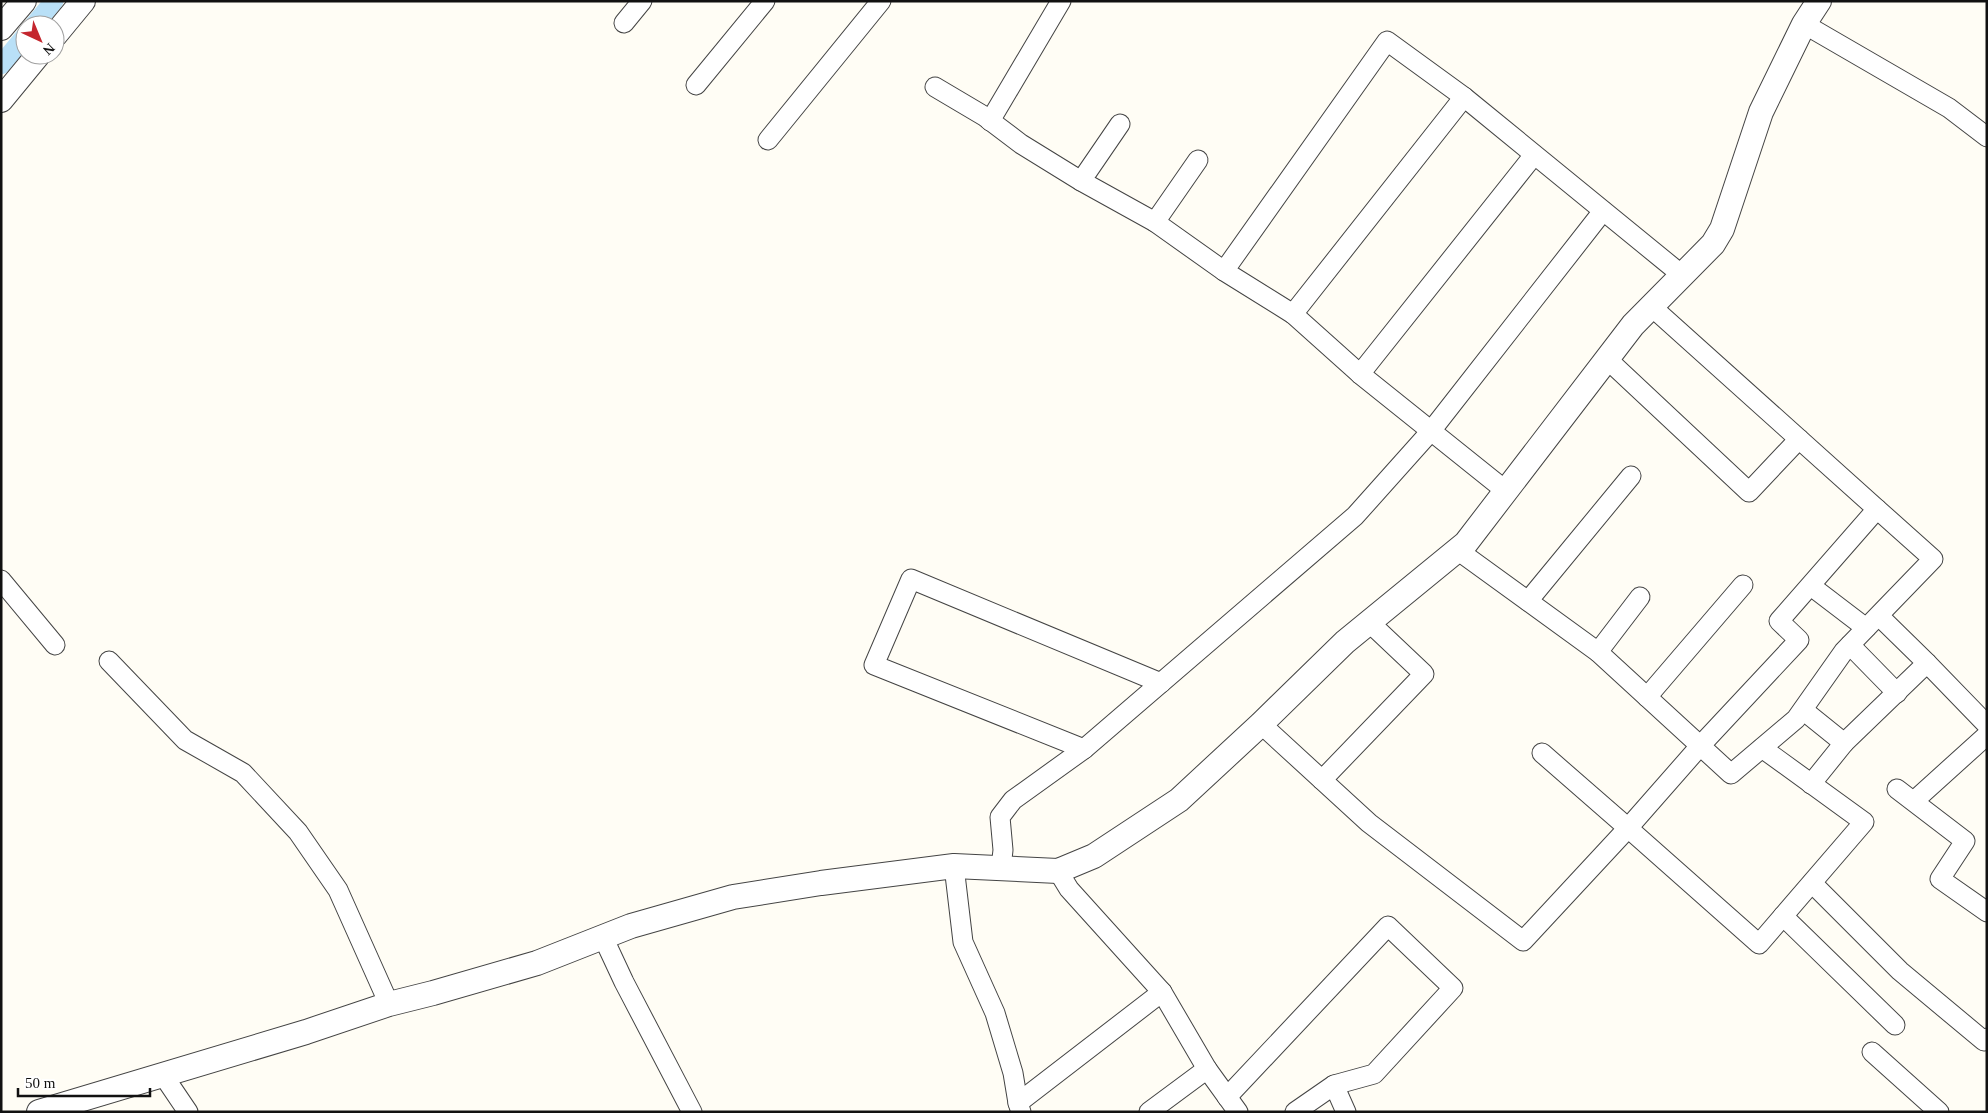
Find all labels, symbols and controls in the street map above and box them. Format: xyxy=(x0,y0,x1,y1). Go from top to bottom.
north arrow xyxy=(15,15,65,65)
text: N xyxy=(40,40,58,58)
scale bar xyxy=(18,1066,150,1098)
text: 50 m xyxy=(25,1075,56,1091)

